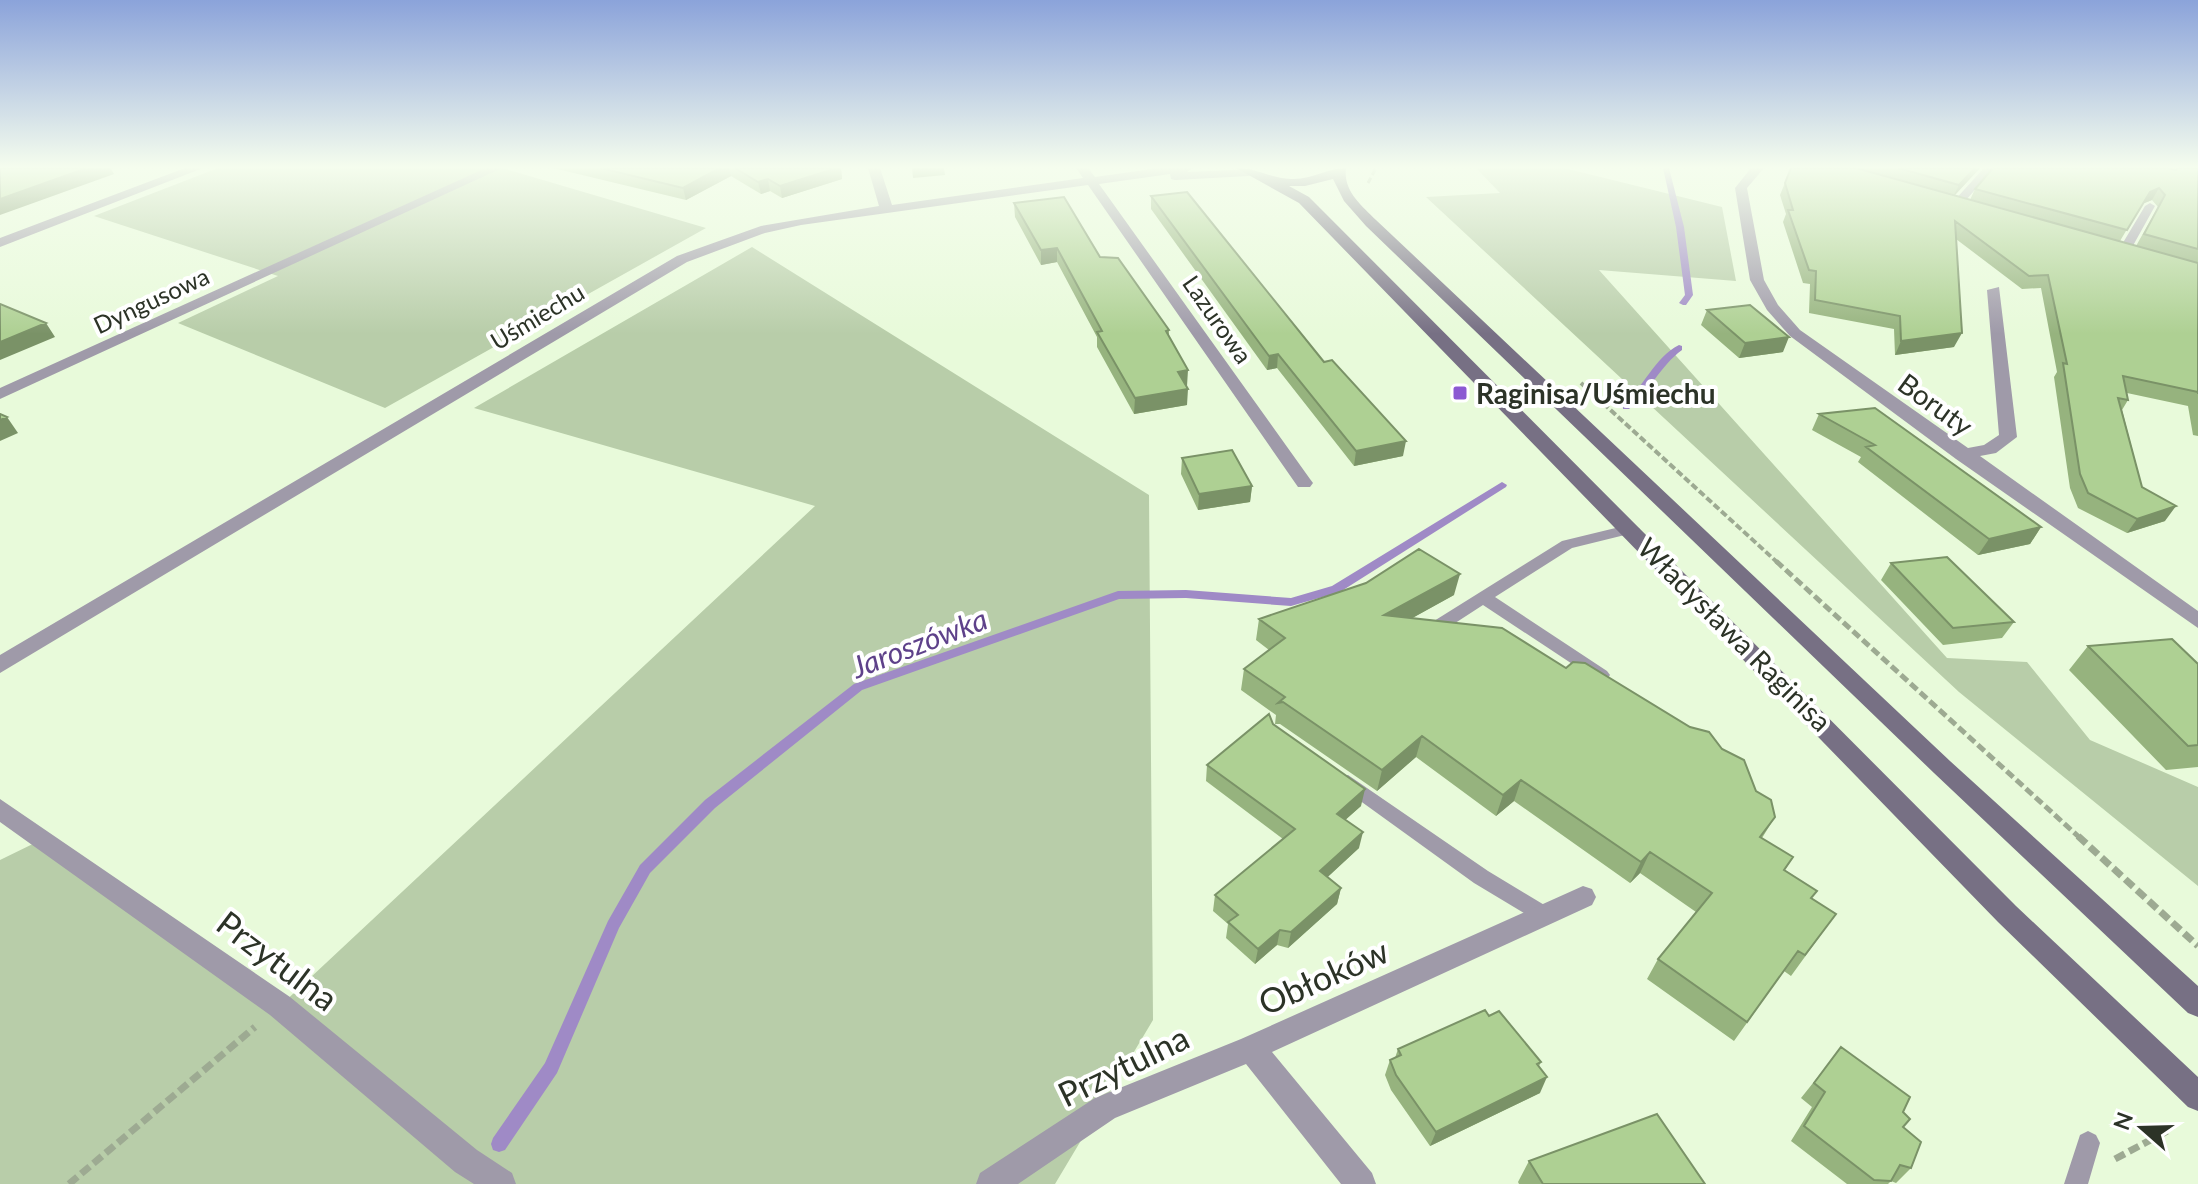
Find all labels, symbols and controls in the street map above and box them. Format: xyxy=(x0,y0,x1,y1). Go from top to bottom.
street label: Dyngusowa xyxy=(89,261,213,339)
street label: Lazurowa xyxy=(1177,269,1259,369)
street label: Uśmiechu xyxy=(485,277,589,355)
street label: Boruty xyxy=(1892,366,1980,443)
place label: Raginisa/Uśmiechu xyxy=(1476,376,1715,410)
marker: Raginisa/Uśmiechu xyxy=(1451,384,1469,402)
street label: Władysława Raginisa xyxy=(1631,530,1839,738)
water label: Jaroszówka xyxy=(845,600,992,685)
street label: Przytulna xyxy=(210,901,346,1019)
street label: Obłoków xyxy=(1252,929,1395,1023)
street label: Przytulna xyxy=(1051,1016,1195,1114)
north arrow xyxy=(2102,1088,2182,1168)
text: N xyxy=(2107,1108,2138,1134)

